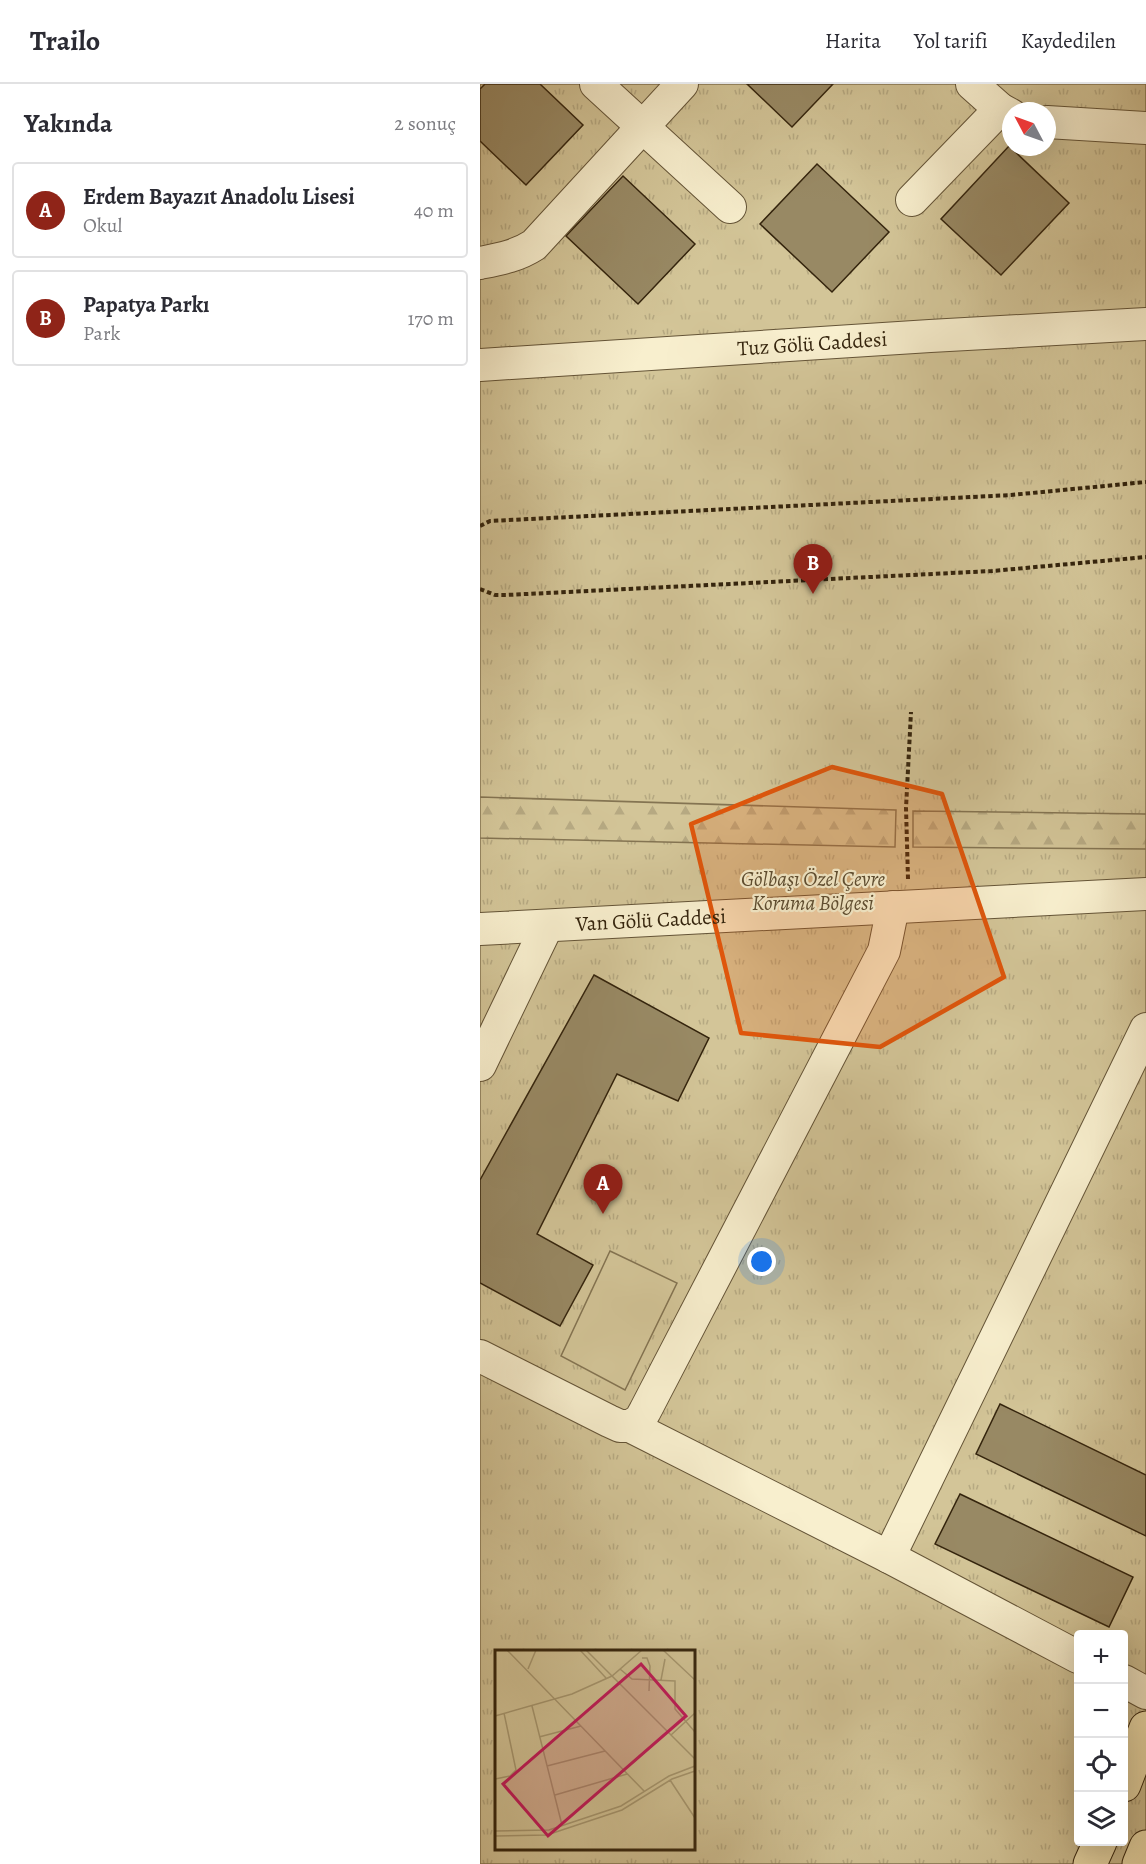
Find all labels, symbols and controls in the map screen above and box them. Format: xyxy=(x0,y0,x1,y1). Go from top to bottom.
text: Trailo xyxy=(30,22,100,60)
text: Harita xyxy=(825,27,881,55)
text: Yol tarifi xyxy=(914,27,988,55)
text: Kaydedilen xyxy=(1021,27,1116,55)
north arrow xyxy=(1002,102,1056,156)
text: Yakında xyxy=(24,106,113,141)
text: 2 sonuç xyxy=(394,110,456,137)
text: Erdem Bayazıt Anadolu Lisesi xyxy=(83,182,355,212)
text: A xyxy=(39,197,52,224)
text: 40 m xyxy=(414,197,454,224)
text: Okul xyxy=(83,212,122,239)
text: Papatya Parkı xyxy=(83,290,209,320)
text: B xyxy=(39,305,52,332)
text: 170 m xyxy=(408,305,454,332)
text: Park xyxy=(83,320,121,347)
street label: Tuz Gölü Caddesi xyxy=(737,325,888,362)
pin: B xyxy=(794,544,832,594)
park label: Gölbaşı Özel Çevre Koruma Bölgesi xyxy=(741,865,885,917)
street label: Van Gölü Caddesi xyxy=(574,902,727,938)
pin: A xyxy=(584,1164,622,1214)
your location xyxy=(747,1247,776,1276)
map controls xyxy=(1074,1630,1128,1846)
button: + xyxy=(1074,1630,1128,1684)
inset map xyxy=(495,1650,694,1849)
button: − xyxy=(1074,1684,1128,1738)
button: locate xyxy=(1074,1738,1128,1792)
button: layers xyxy=(1074,1792,1128,1846)

